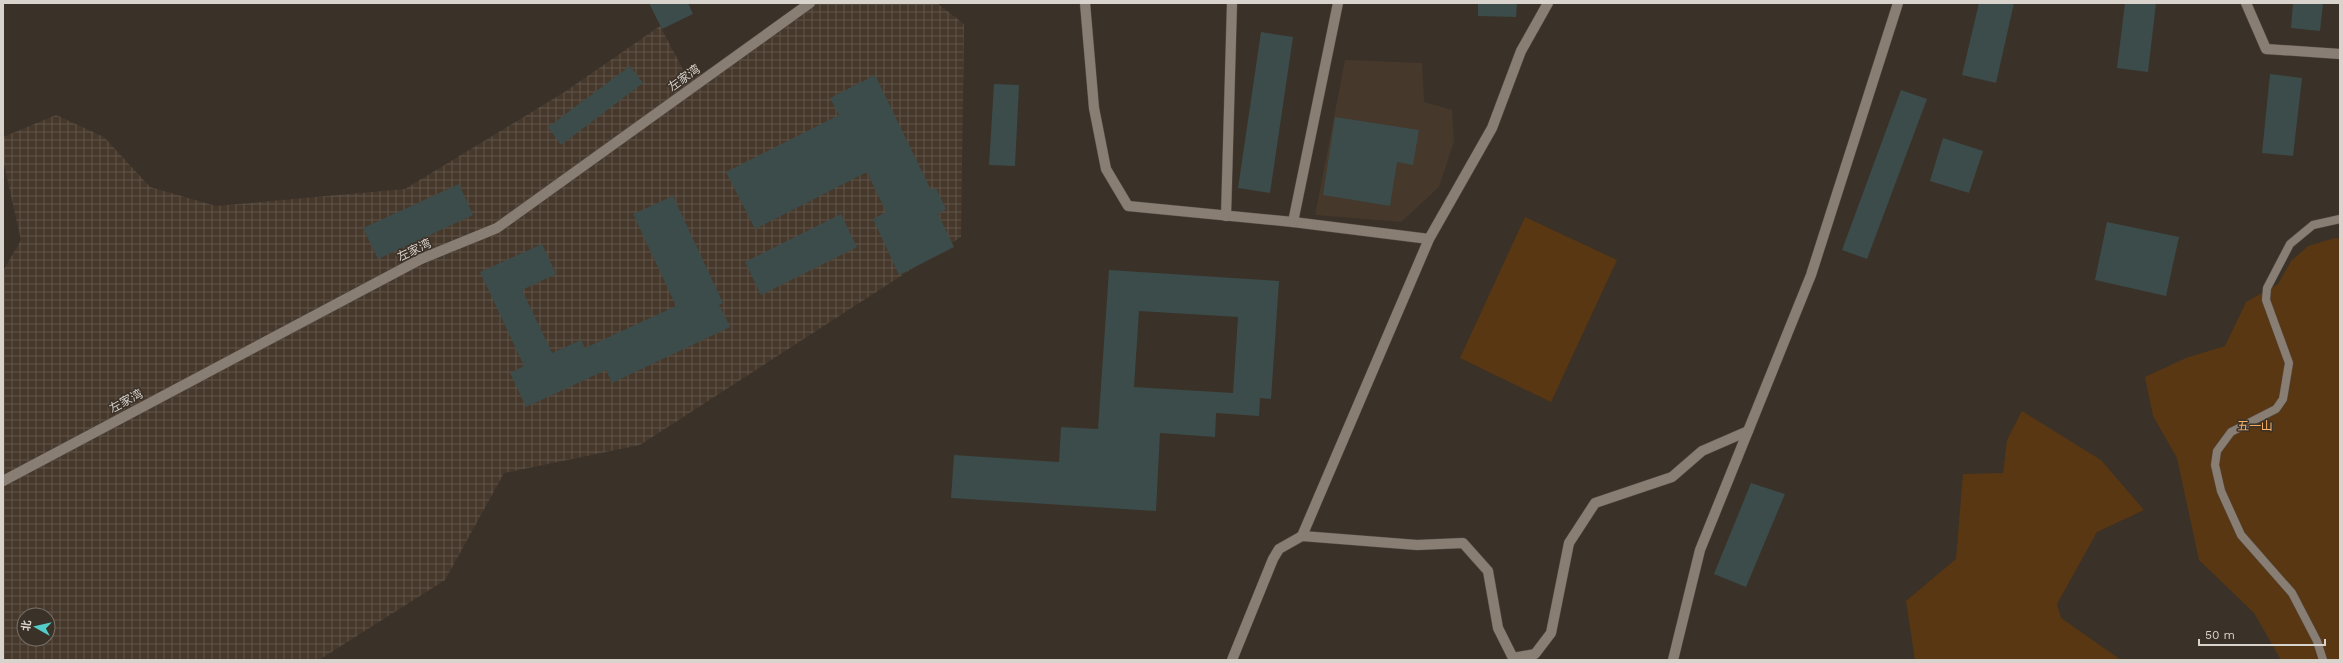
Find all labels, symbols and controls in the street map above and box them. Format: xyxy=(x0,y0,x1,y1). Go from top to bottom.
street label: 左家湾 xyxy=(665,62,703,94)
street label: 左家湾 xyxy=(395,236,433,264)
street label: 左家湾 xyxy=(107,386,145,416)
park label: 五一山 xyxy=(2237,419,2273,433)
north arrow xyxy=(16,607,56,647)
text: 北 xyxy=(19,619,34,632)
scale bar xyxy=(2199,621,2325,647)
text: 50 m xyxy=(2205,628,2235,642)

